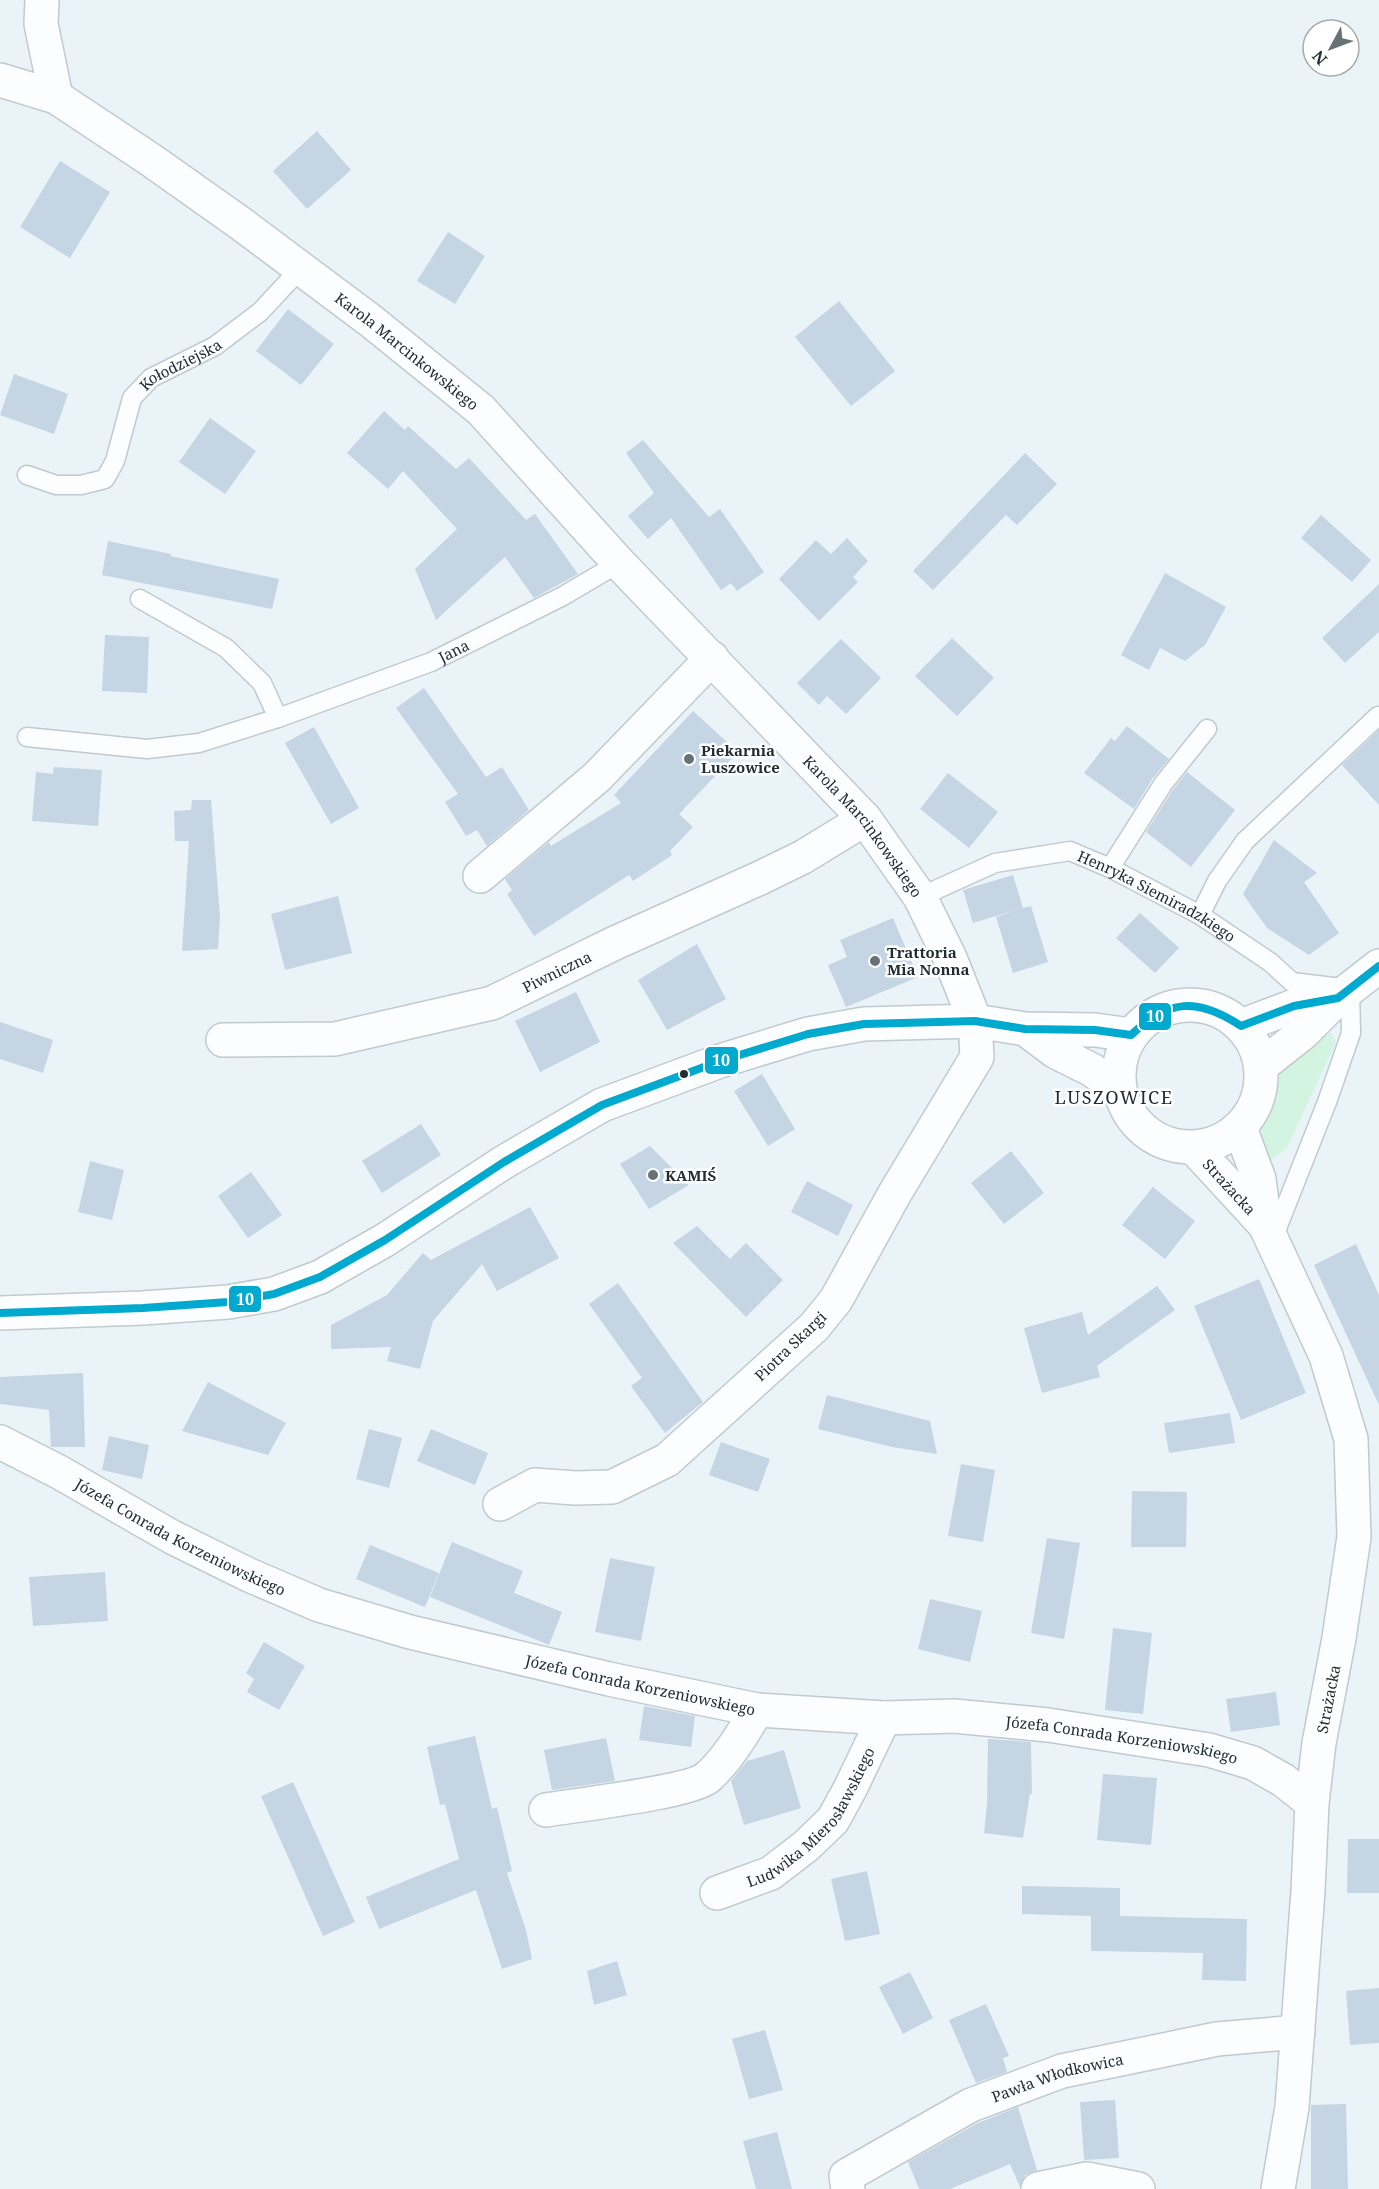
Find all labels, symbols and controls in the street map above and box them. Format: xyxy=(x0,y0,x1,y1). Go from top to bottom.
north arrow xyxy=(1301,18,1361,78)
text: N xyxy=(1307,46,1332,70)
street label: Karola Marcinkowskiego xyxy=(331,288,483,414)
street label: Kołodziejska xyxy=(135,334,226,394)
street label: Jana xyxy=(434,635,472,667)
place label: Piekarnia Luszowice xyxy=(701,740,780,777)
street label: Karola Marcinkowskiego xyxy=(799,751,927,901)
marker: Piekarnia Luszowice xyxy=(682,752,696,766)
street label: Henryka Siemiradzkiego xyxy=(1075,845,1240,946)
place label: Trattoria Mia Nonna xyxy=(887,942,970,979)
street label: Piwniczna xyxy=(519,946,595,997)
marker: Trattoria Mia Nonna xyxy=(868,954,882,968)
line badge: 10 xyxy=(1138,1002,1172,1031)
text: 10 xyxy=(1146,1005,1164,1027)
line badge: 10 xyxy=(704,1046,739,1075)
text: 10 xyxy=(712,1049,730,1071)
unlabelled marker xyxy=(678,1068,690,1080)
district label: LUSZOWICE xyxy=(1055,1085,1173,1109)
street label: Strażacka xyxy=(1199,1154,1260,1219)
place label: KAMIŚ xyxy=(665,1165,717,1185)
marker: KAMIŚ xyxy=(646,1168,660,1182)
line badge: 10 xyxy=(228,1285,262,1313)
text: 10 xyxy=(236,1288,254,1310)
street label: Piotra Skargi xyxy=(750,1307,830,1385)
street label: Józefa Conrada Korzeniowskiego xyxy=(71,1473,289,1600)
street label: Józefa Conrada Korzeniowskiego xyxy=(523,1649,757,1719)
street label: Strażacka xyxy=(1312,1663,1344,1735)
street label: Józefa Conrada Korzeniowskiego xyxy=(1004,1711,1240,1768)
street label: Ludwika Mierosławskiego xyxy=(744,1744,879,1891)
street label: Pawła Włodkowica xyxy=(989,2049,1125,2106)

